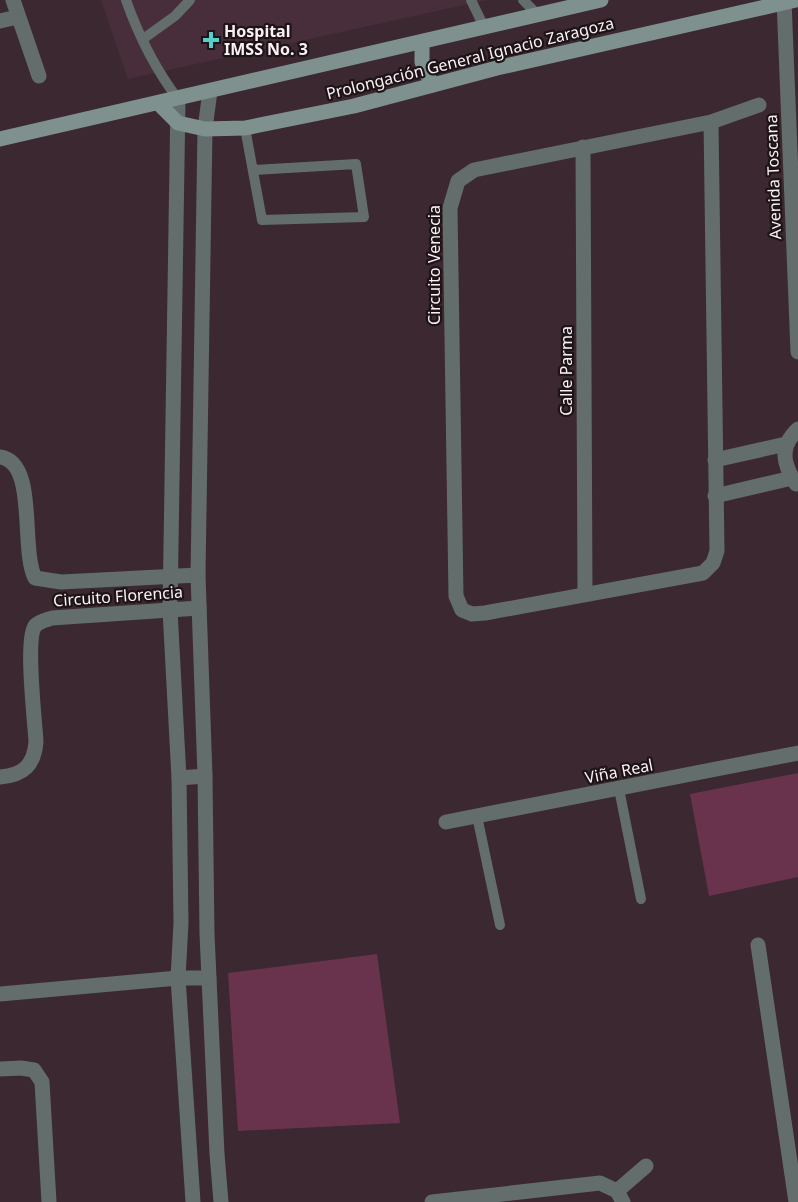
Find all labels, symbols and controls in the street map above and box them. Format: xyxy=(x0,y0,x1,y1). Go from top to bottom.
street label: Prolongación General Ignacio Zaragoza xyxy=(324,12,616,104)
place label: Hospital IMSS No. 3 xyxy=(224,20,308,60)
marker: Hospital IMSS No. 3 xyxy=(202,31,220,49)
street label: Avenida Toscana xyxy=(760,114,786,240)
street label: Circuito Venecia xyxy=(423,205,445,325)
street label: Calle Parma xyxy=(555,326,577,416)
street label: Circuito Florencia xyxy=(52,580,184,612)
street label: Viña Real xyxy=(583,754,655,788)

